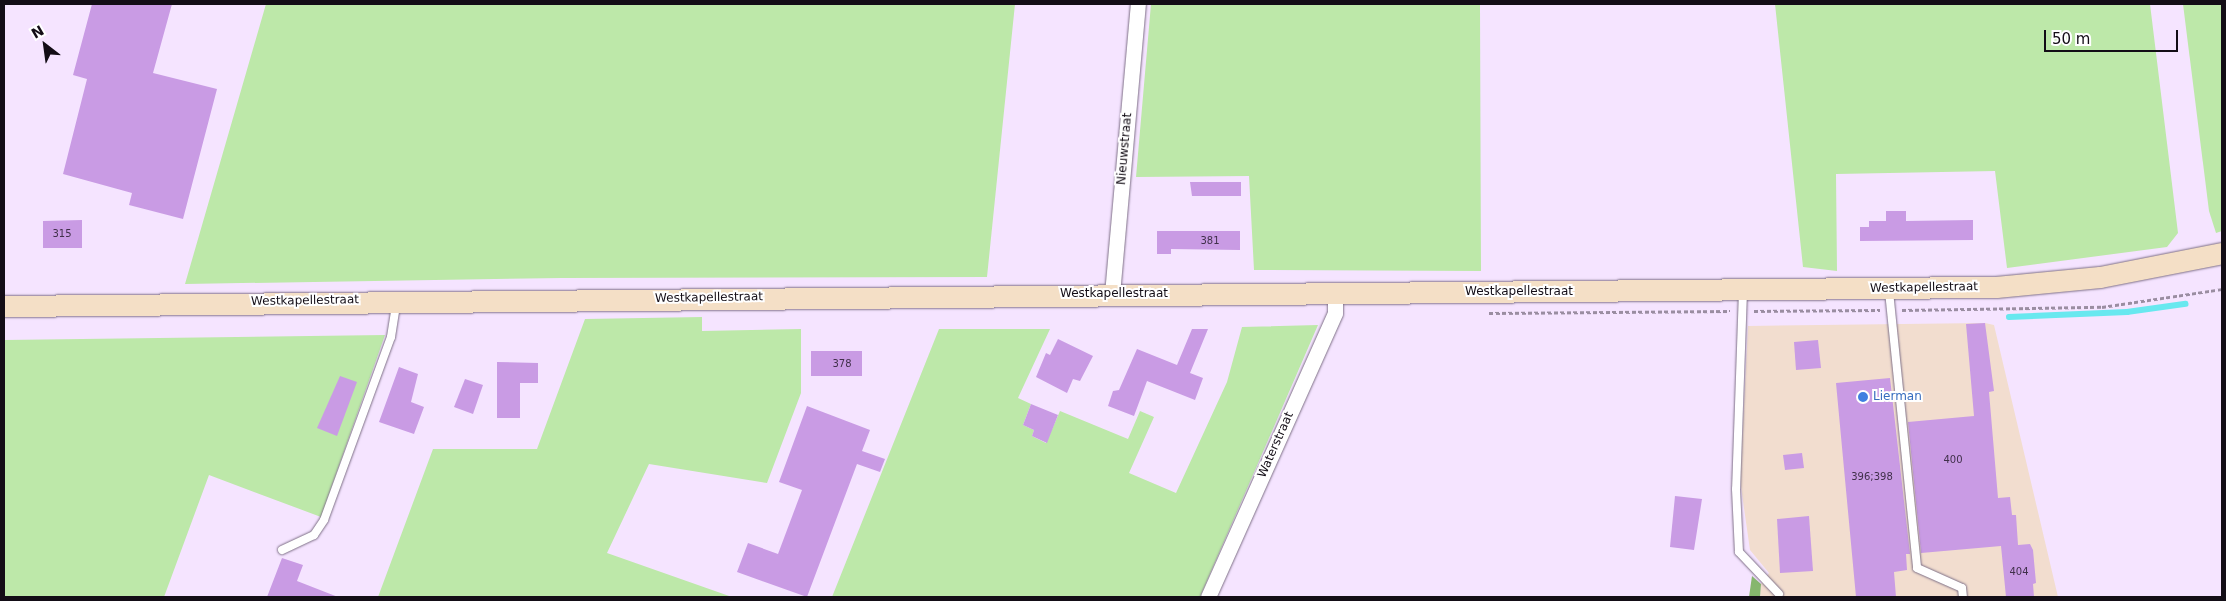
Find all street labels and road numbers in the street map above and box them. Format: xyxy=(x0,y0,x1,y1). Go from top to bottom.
street label: Nieuwstraat xyxy=(1115,112,1135,186)
street label: Westkapellestraat xyxy=(1870,280,1978,296)
street label: Westkapellestraat xyxy=(1465,285,1573,299)
street label: Westkapellestraat xyxy=(1060,287,1168,301)
street label: Westkapellestraat xyxy=(655,290,763,306)
street label: Westkapellestraat xyxy=(251,293,359,309)
street label: Waterstraat xyxy=(1255,410,1297,480)

